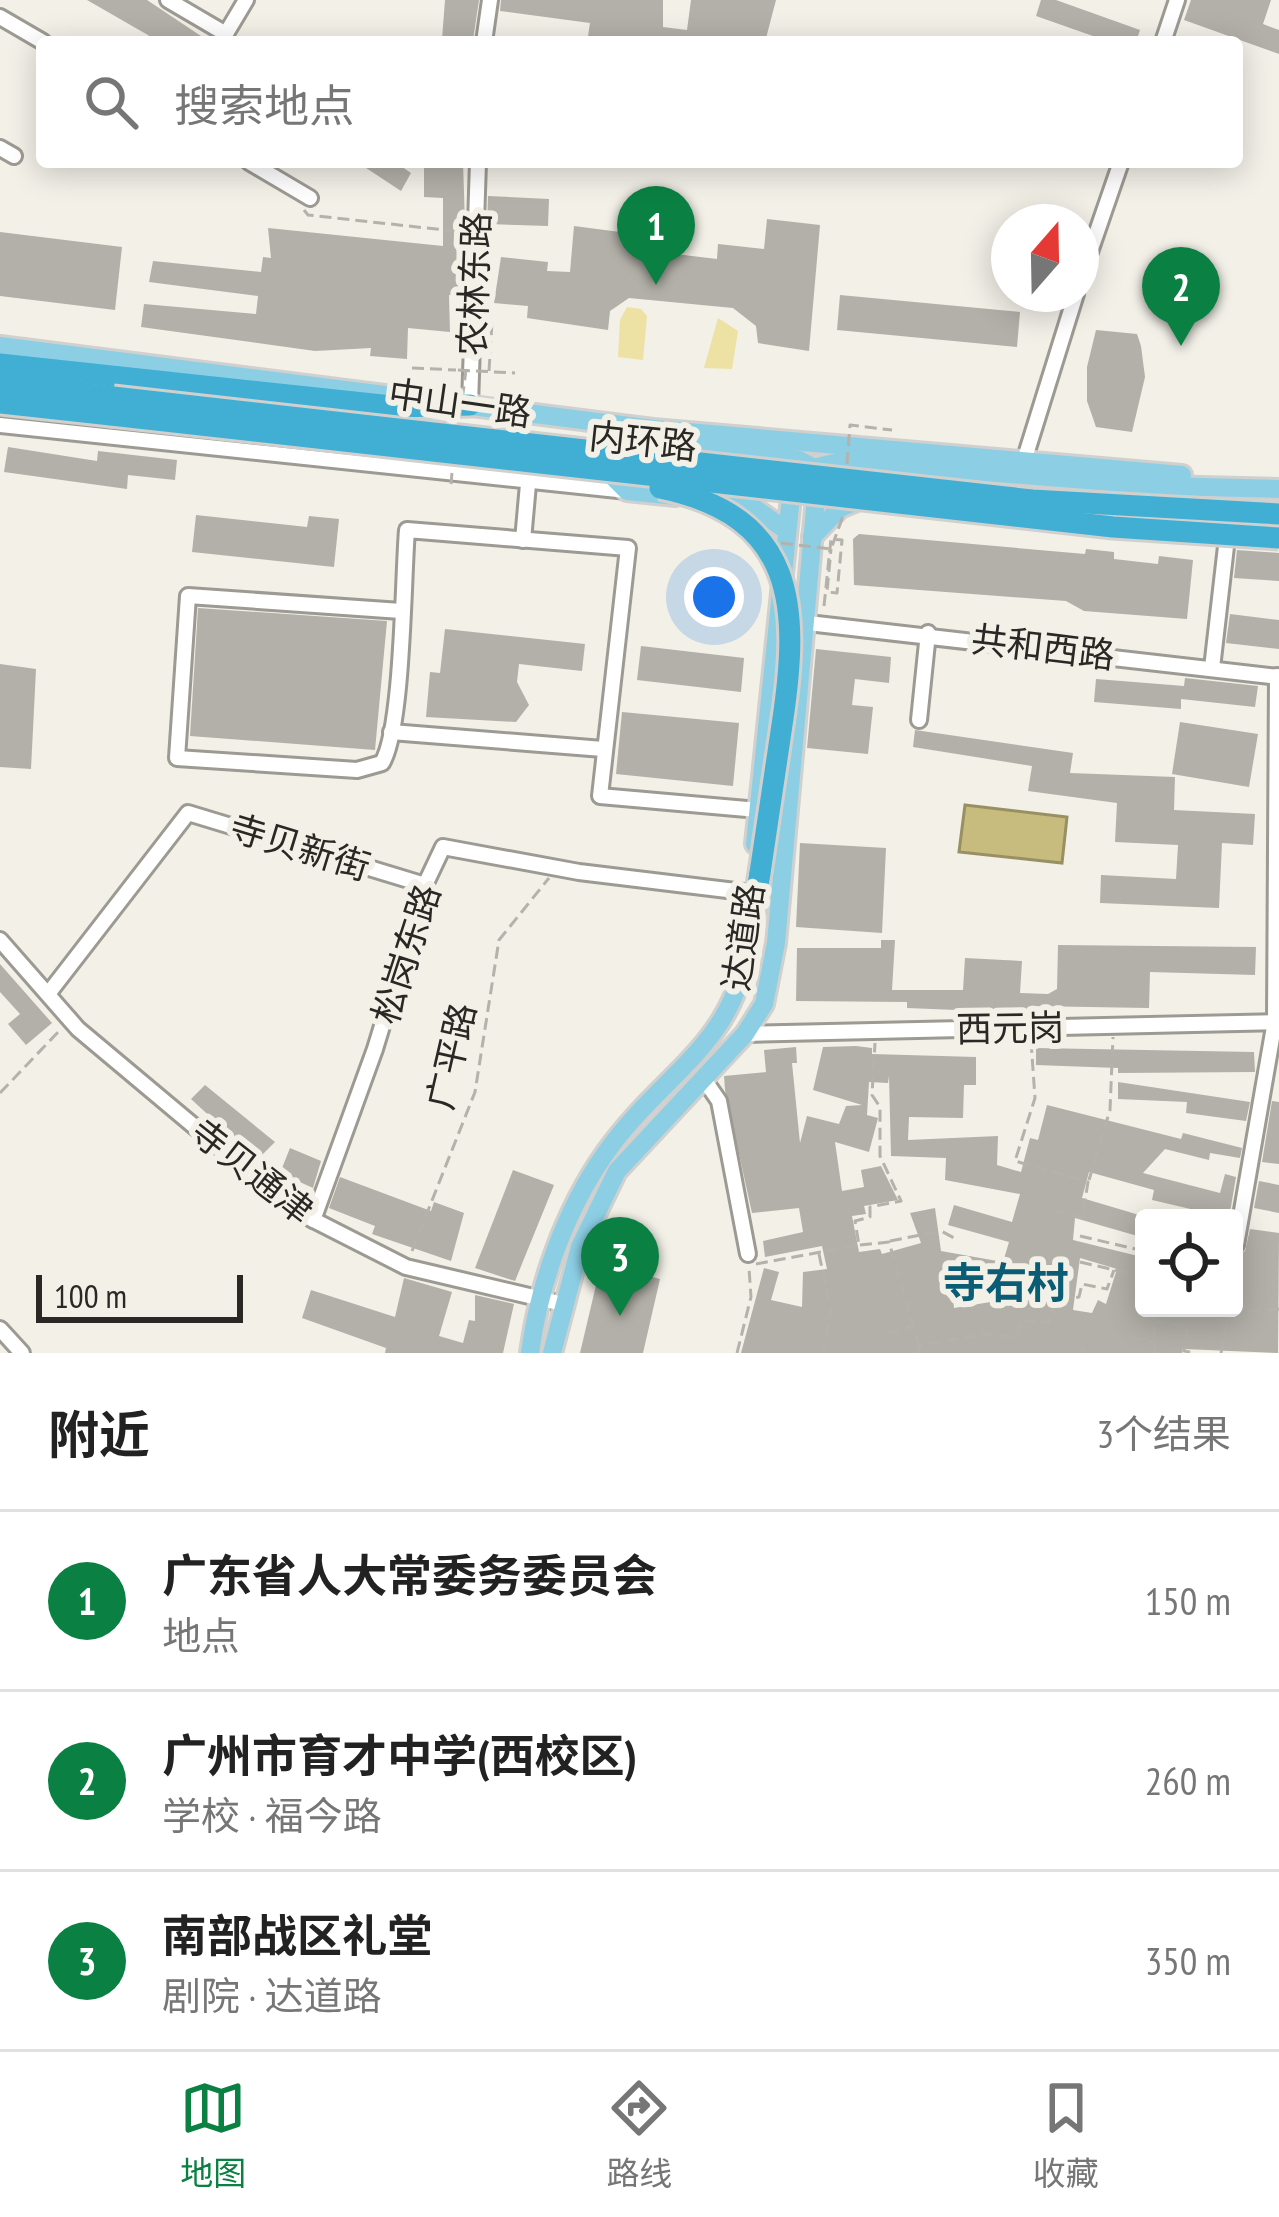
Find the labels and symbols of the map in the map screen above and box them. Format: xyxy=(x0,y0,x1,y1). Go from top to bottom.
pin: 1 xyxy=(617,186,695,285)
north arrow xyxy=(991,204,1099,312)
street label: 农林东路 xyxy=(448,211,499,357)
pin: 2 xyxy=(1142,247,1220,346)
street label: 中山一路 xyxy=(385,369,535,436)
street label: 内环路 xyxy=(587,411,699,470)
your location xyxy=(684,567,744,627)
street label: 共和西路 xyxy=(969,614,1117,679)
street label: 寺贝新街 xyxy=(224,803,376,890)
street label: 松岗东路 xyxy=(361,878,450,1030)
street label: 达道路 xyxy=(712,880,773,994)
street label: 广平路 xyxy=(415,998,486,1114)
street label: 西元岗 xyxy=(956,1003,1064,1052)
street label: 寺贝通津 xyxy=(181,1108,324,1233)
pin: 3 xyxy=(581,1217,659,1316)
district label: 寺右村 xyxy=(943,1255,1069,1310)
scale bar xyxy=(36,1269,243,1322)

